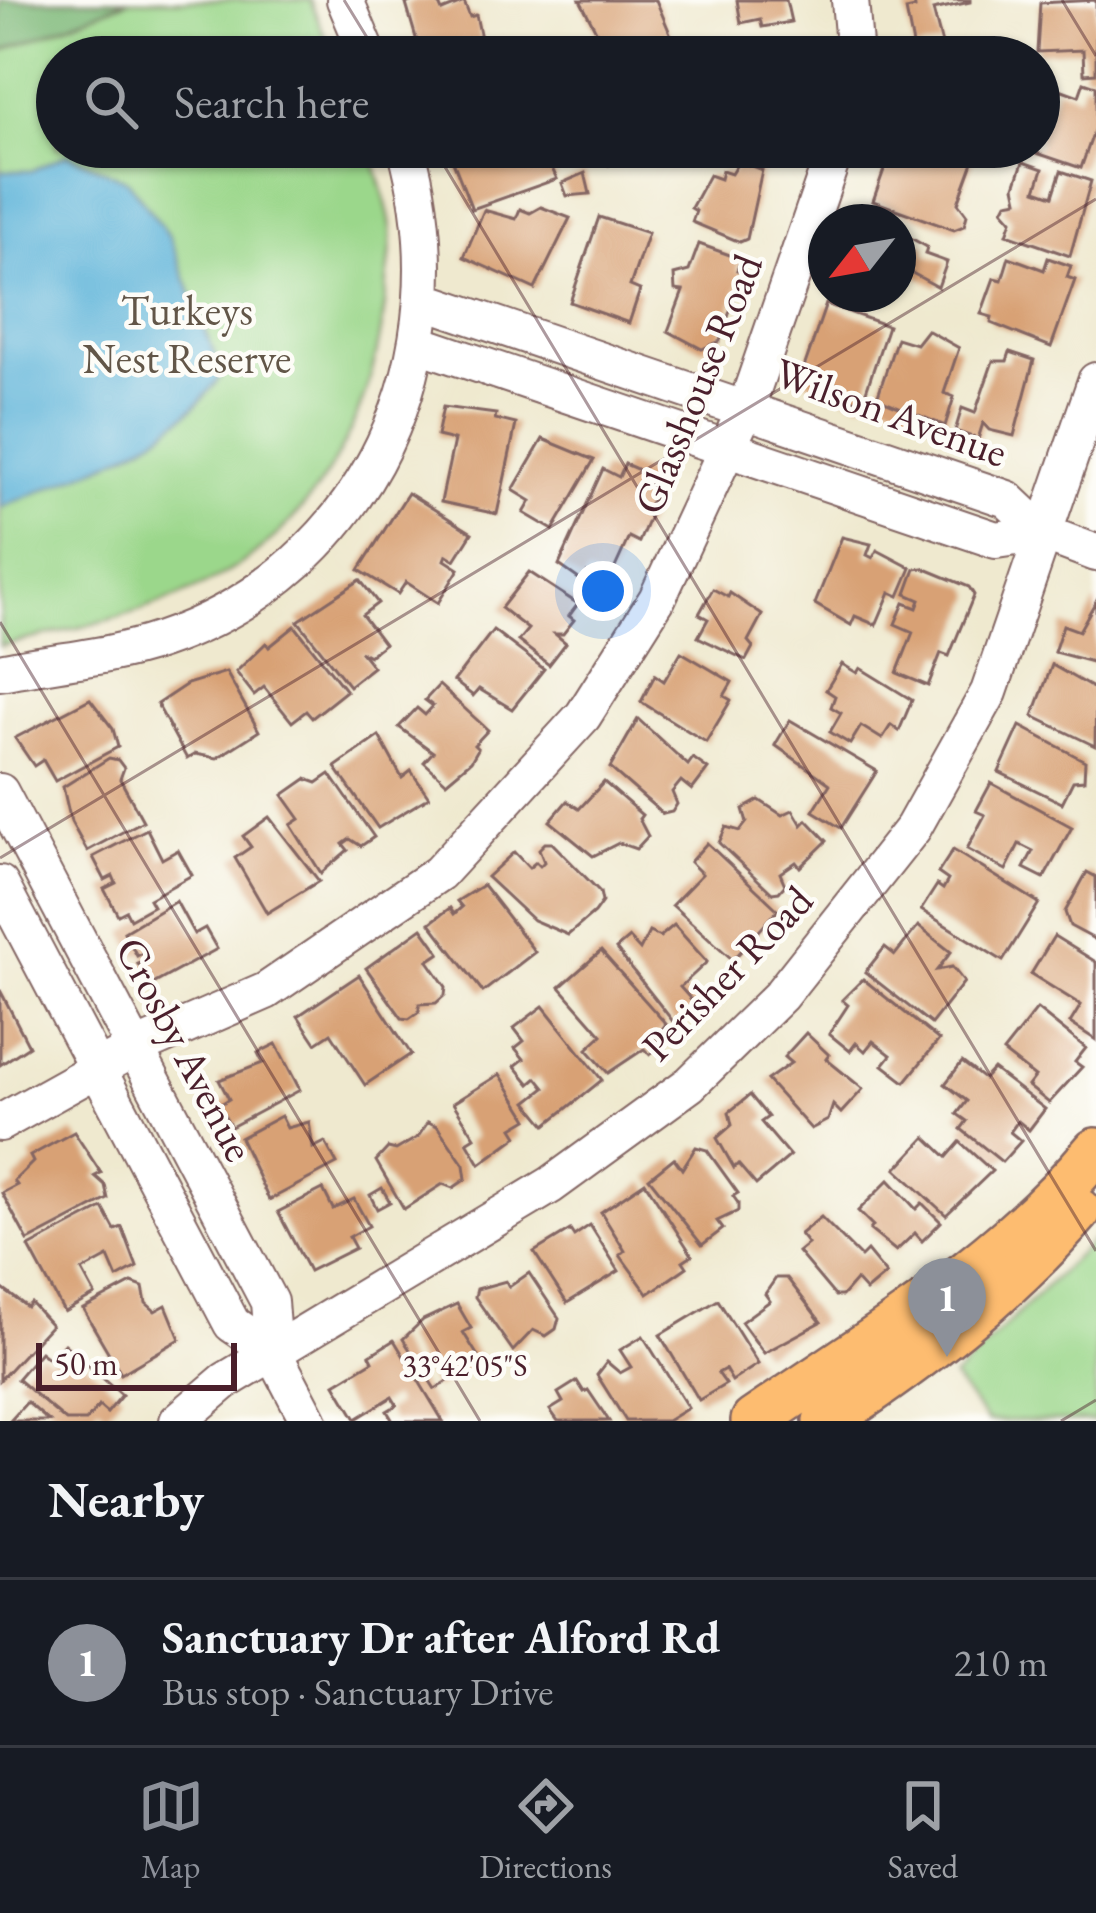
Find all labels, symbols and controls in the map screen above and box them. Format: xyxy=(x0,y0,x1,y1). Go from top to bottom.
search box xyxy=(36,36,1060,168)
icon: search xyxy=(78,69,144,135)
text: Search here xyxy=(174,73,369,131)
north arrow xyxy=(808,204,916,312)
street label: Glasshouse Road xyxy=(621,245,775,522)
park label: Turkeys Nest Reserve xyxy=(83,283,291,386)
street label: Wilson Avenue xyxy=(767,345,1015,479)
your location xyxy=(573,561,633,621)
street label: Perisher Road xyxy=(630,873,825,1073)
street label: Crosby Avenue xyxy=(103,927,267,1171)
pin: 1 xyxy=(908,1258,986,1357)
scale bar xyxy=(36,1337,237,1390)
text: 50 m xyxy=(54,1342,118,1385)
text: 33°42'05"S xyxy=(403,1346,527,1385)
text: Nearby xyxy=(48,1466,204,1532)
text: Sanctuary Dr after Alford Rd xyxy=(162,1608,720,1666)
text: 1 xyxy=(77,1637,97,1688)
text: 210 m xyxy=(954,1637,1048,1688)
text: Bus stop · Sanctuary Drive xyxy=(162,1666,553,1717)
tab: Map xyxy=(138,1773,204,1888)
tab: Directions xyxy=(479,1773,612,1888)
tab: Saved xyxy=(888,1773,958,1888)

